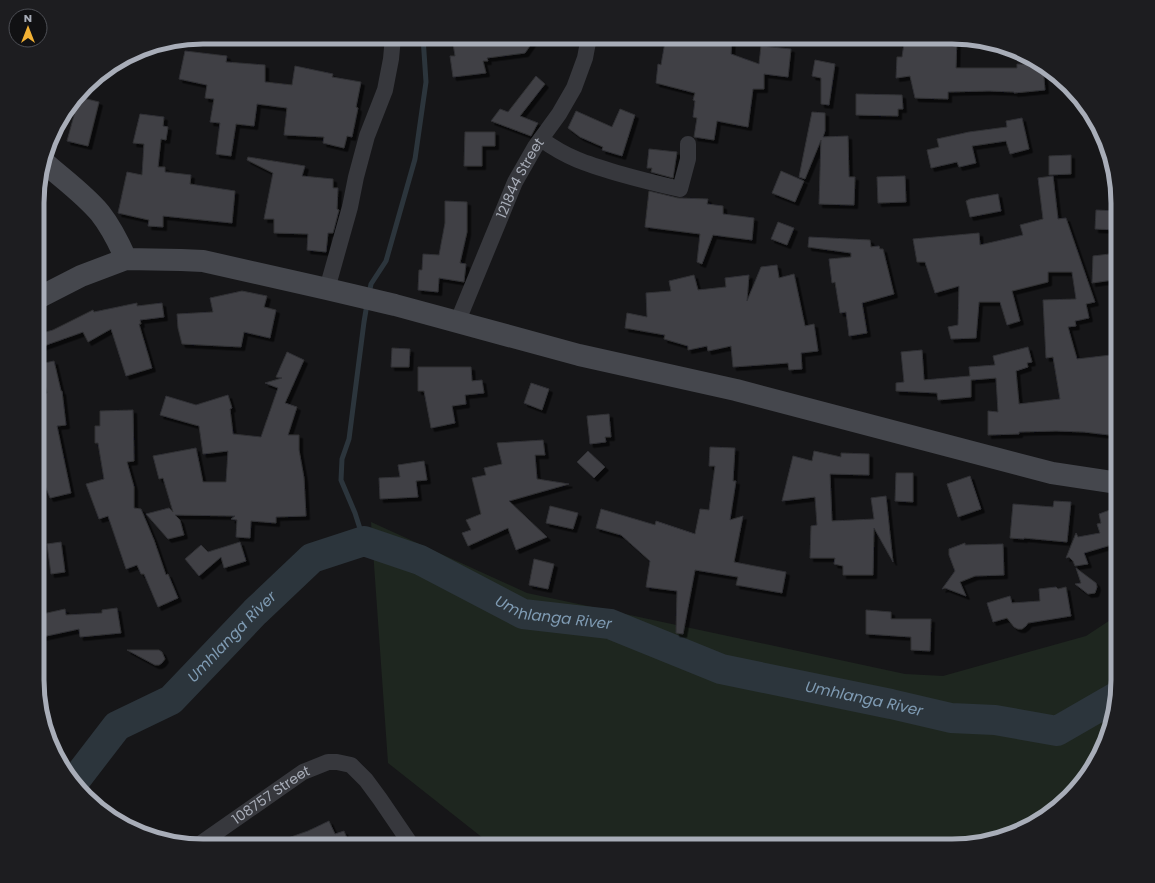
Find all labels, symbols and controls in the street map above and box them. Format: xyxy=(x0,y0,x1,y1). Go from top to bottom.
north arrow xyxy=(8,8,48,48)
text: N xyxy=(24,10,32,26)
street label: 121844 Street xyxy=(491,134,549,222)
water label: Umhlanga River xyxy=(182,586,281,687)
water label: Umhlanga River xyxy=(492,590,613,634)
water label: Umhlanga River xyxy=(804,676,925,721)
street label: 108757 Street xyxy=(228,760,313,829)

